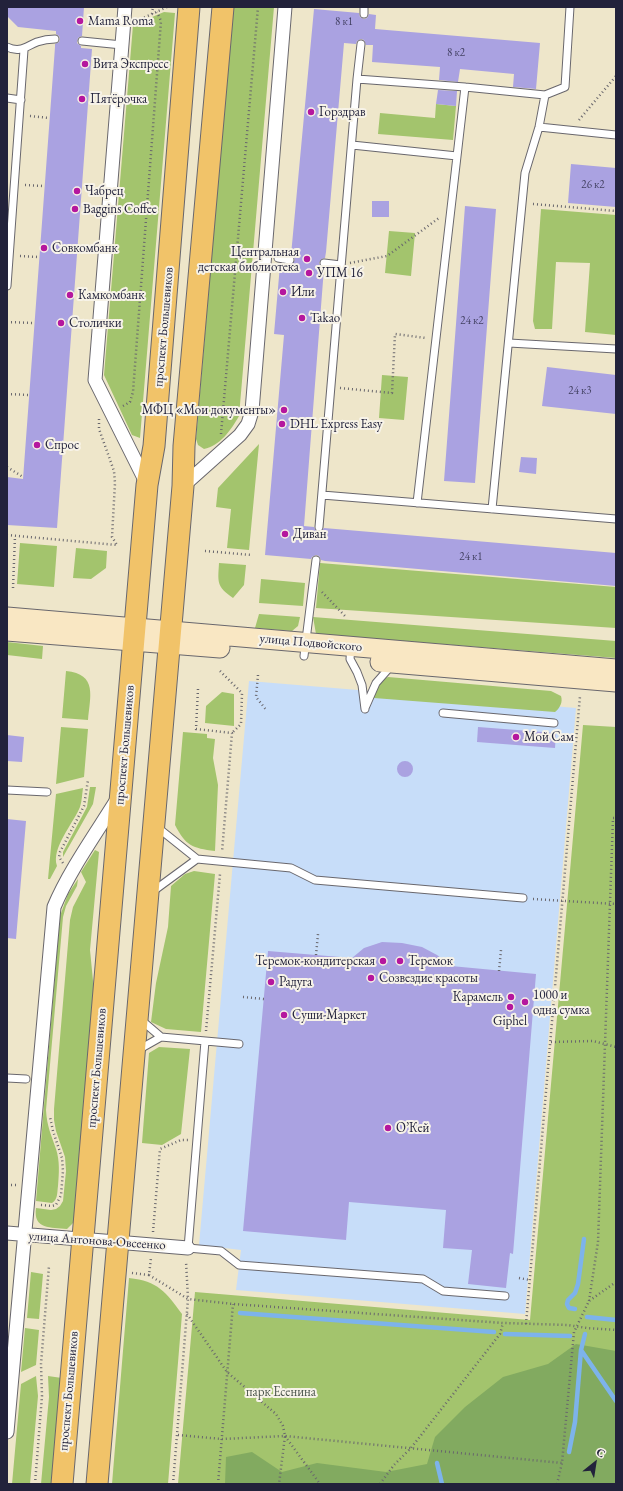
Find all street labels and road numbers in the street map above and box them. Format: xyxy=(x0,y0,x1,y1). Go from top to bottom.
street label: проспект Большевиков xyxy=(151,267,177,387)
street label: улица Подвойского xyxy=(259,631,363,655)
street label: проспект Большевиков xyxy=(112,685,138,805)
street label: проспект Большевиков xyxy=(84,1008,110,1128)
street label: улица Антонова-Овсеенко xyxy=(28,1228,166,1254)
street label: проспект Большевиков xyxy=(56,1331,82,1451)

